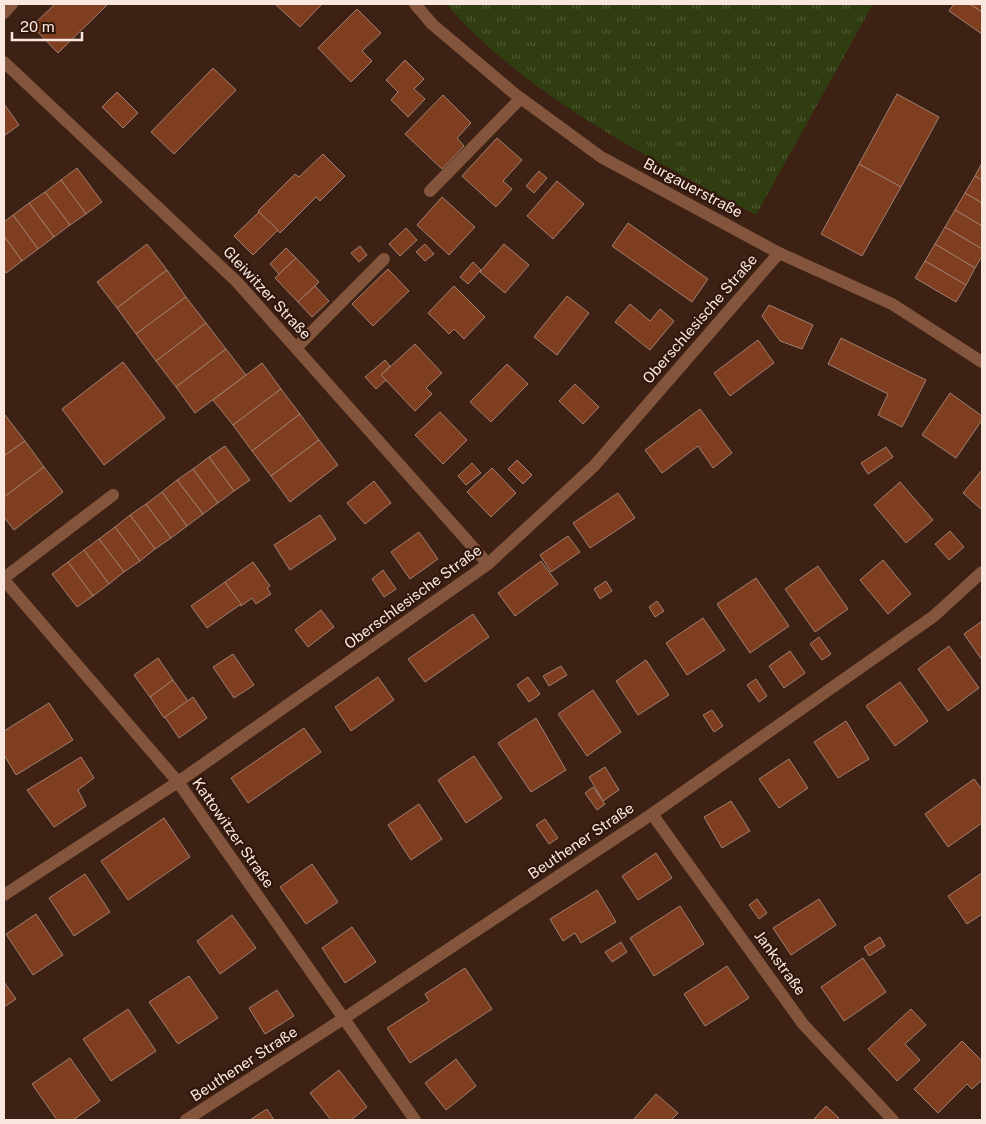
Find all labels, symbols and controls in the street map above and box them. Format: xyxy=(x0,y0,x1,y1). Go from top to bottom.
scale bar xyxy=(12,10,82,42)
text: 20 m xyxy=(20,18,55,35)
street label: Burgauerstraße xyxy=(641,154,746,221)
street label: Gleiwitzer Straße xyxy=(220,243,315,343)
street label: Oberschlesische Straße xyxy=(639,251,760,387)
street label: Oberschlesische Straße xyxy=(341,541,485,652)
street label: Kattowitzer Straße xyxy=(189,774,278,891)
street label: Beuthener Straße xyxy=(525,799,637,882)
street label: Jankstraße xyxy=(751,927,809,998)
street label: Beuthener Straße xyxy=(187,1023,300,1104)

